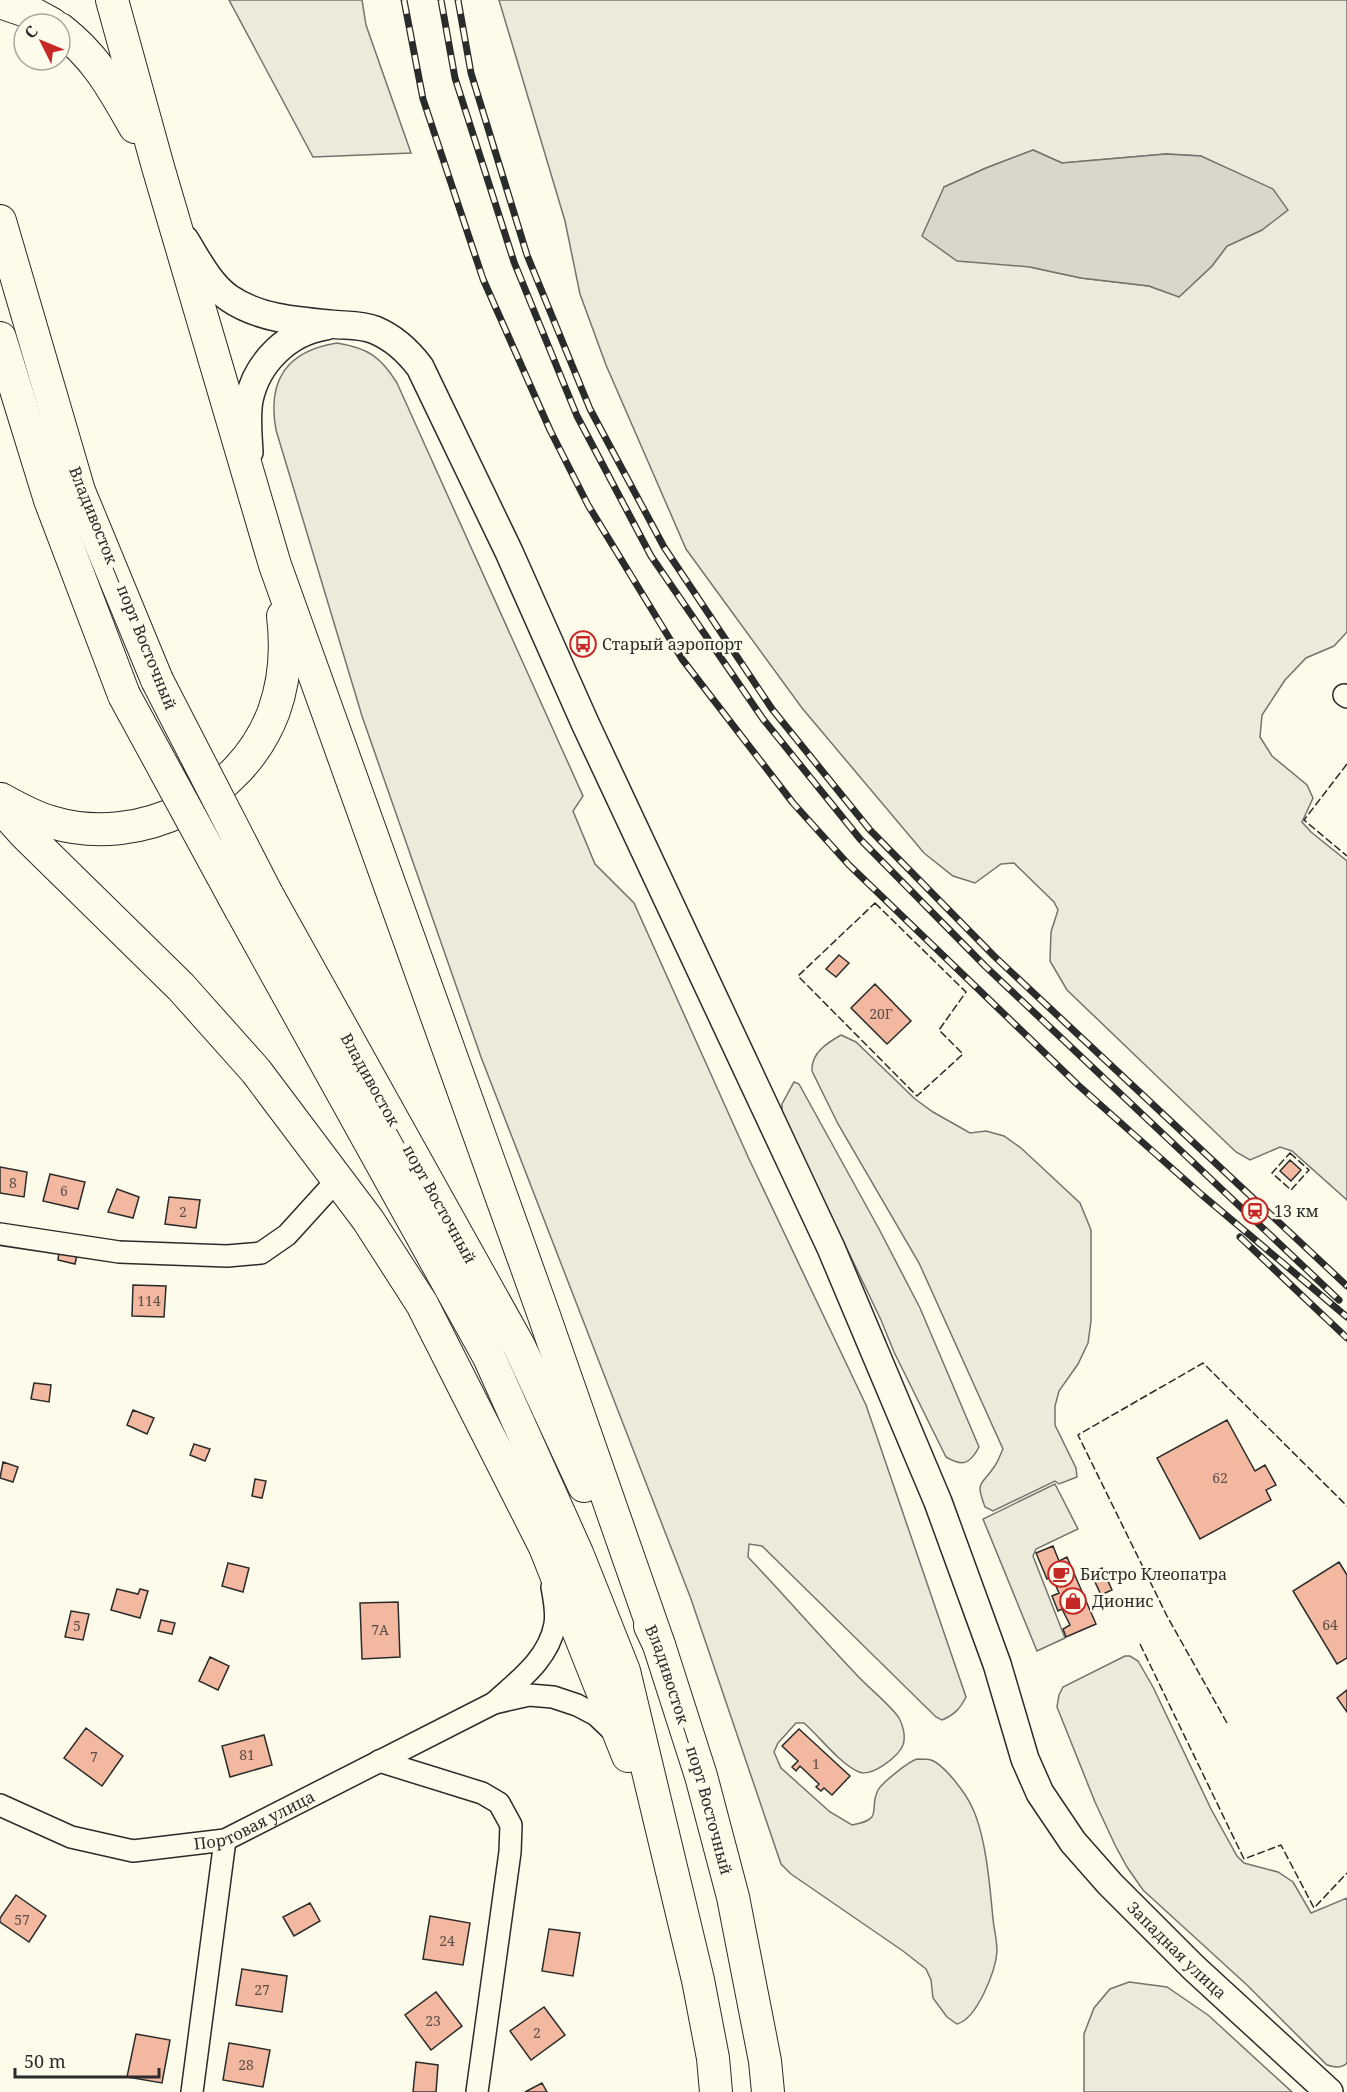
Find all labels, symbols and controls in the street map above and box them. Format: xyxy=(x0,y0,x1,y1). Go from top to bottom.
north arrow xyxy=(12,12,72,72)
text: С xyxy=(19,20,43,43)
street label: Владивосток — порт Восточный xyxy=(64,463,182,713)
bus stop icon: Старый аэропорт xyxy=(568,629,598,659)
place label: Старый аэропорт xyxy=(602,633,743,655)
house number: 20Г xyxy=(869,1004,893,1023)
street label: Владивосток — порт Восточный xyxy=(336,1029,482,1267)
house number: 8 xyxy=(9,1173,17,1192)
house number: 6 xyxy=(60,1181,68,1200)
station icon: 13 км xyxy=(1240,1196,1270,1226)
place label: 13 км xyxy=(1274,1200,1319,1222)
house number: 2 xyxy=(179,1202,187,1221)
house number: 114 xyxy=(137,1291,161,1310)
house number: 62 xyxy=(1212,1468,1228,1487)
cafe icon: Бистро Клеопатра xyxy=(1046,1559,1076,1589)
place label: Бистро Клеопатра xyxy=(1080,1563,1227,1585)
shop icon: Дионис xyxy=(1058,1586,1088,1616)
place label: Дионис xyxy=(1092,1590,1153,1612)
house number: 64 xyxy=(1322,1615,1338,1634)
house number: 5 xyxy=(73,1616,81,1635)
house number: 7А xyxy=(371,1620,389,1639)
street label: Владивосток — порт Восточный xyxy=(640,1621,738,1877)
house number: 81 xyxy=(239,1745,255,1764)
house number: 7 xyxy=(90,1747,98,1766)
house number: 1 xyxy=(812,1754,820,1773)
street label: Портовая улица xyxy=(193,1785,318,1855)
street label: Западная улица xyxy=(1123,1897,1231,2004)
house number: 57 xyxy=(14,1910,30,1929)
house number: 24 xyxy=(439,1931,455,1950)
house number: 27 xyxy=(254,1980,270,1999)
house number: 23 xyxy=(425,2011,441,2030)
house number: 2 xyxy=(533,2023,541,2042)
scale bar xyxy=(15,2041,159,2079)
text: 50 m xyxy=(24,2049,66,2073)
house number: 28 xyxy=(238,2055,254,2074)

